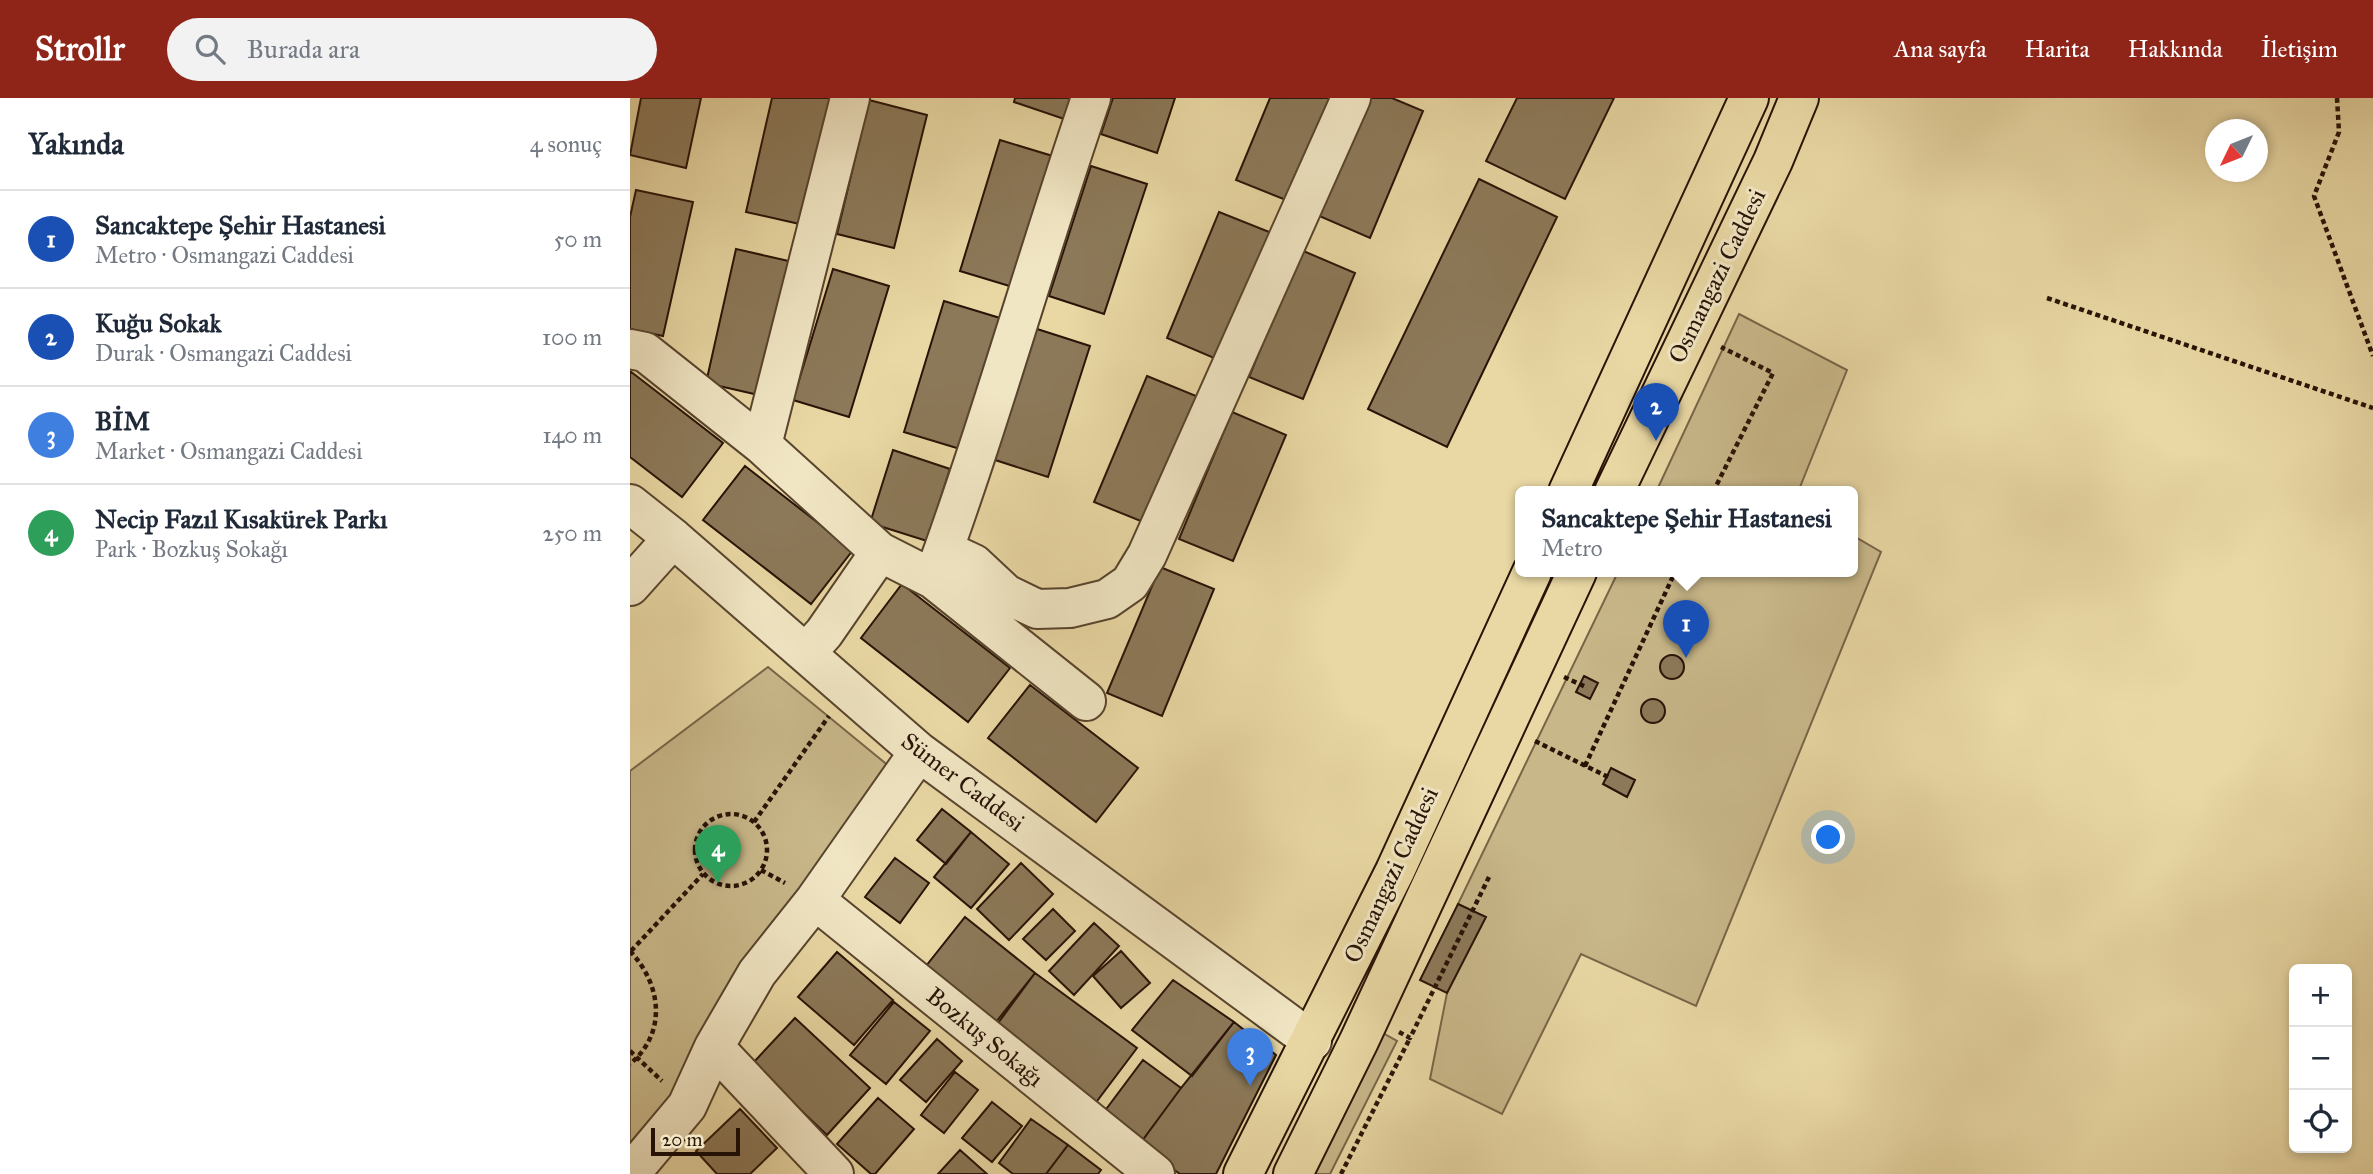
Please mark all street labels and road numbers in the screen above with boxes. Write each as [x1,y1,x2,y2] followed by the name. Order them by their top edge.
[1662,183,1772,368] street label: Osmangazi Caddesi
[895,726,1031,838] street label: Sümer Caddesi
[1337,782,1445,968] street label: Osmangazi Caddesi
[920,981,1050,1094] street label: Bozkuş Sokağı

